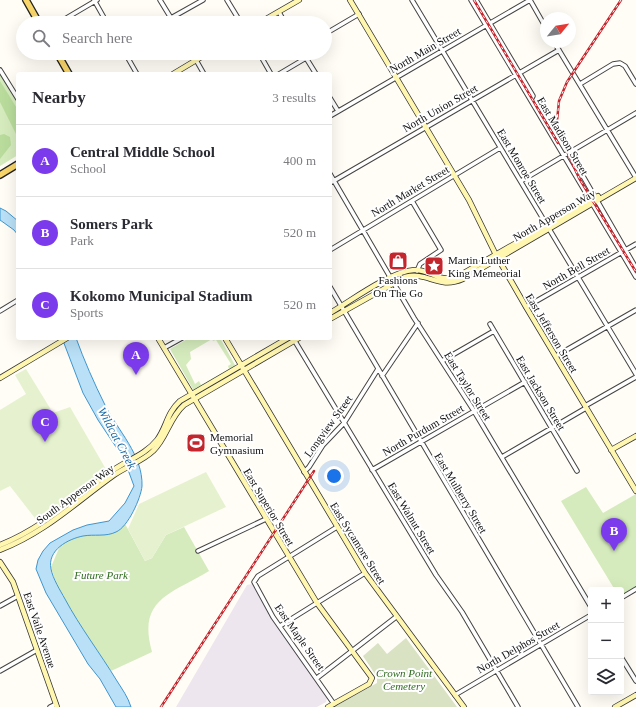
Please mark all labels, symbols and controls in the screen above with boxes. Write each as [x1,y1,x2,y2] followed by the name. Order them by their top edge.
[540,12,576,48] north arrow
[16,16,332,60] search box
[387,25,463,75] street label: North Main Street
[30,27,52,49] icon: search
[62,30,132,46] text: Search here
[400,82,480,134] street label: North Union Street
[32,88,86,107] text: Nearby
[272,90,316,105] text: 3 results
[535,95,591,177] street label: East Madison Street
[495,127,549,205] street label: East Monroe Street
[70,144,215,160] text: Central Middle School
[40,153,50,168] text: A
[283,153,316,168] text: 400 m
[70,161,106,176] text: School
[369,163,451,219] street label: North Market Street
[511,186,598,243] street label: North Apperson Way
[70,216,153,232] text: Somers Park
[41,225,49,240] text: B
[283,225,316,240] text: 520 m
[70,233,94,248] text: Park
[540,244,612,292] street label: North Bell Street
[387,250,409,272] shop icon: Fashions On The Go
[448,254,521,279] place label: Martin Luther King Memeorial
[423,255,445,277] place icon: Martin Luther King Memeorial
[373,274,423,299] place label: Fashions On The Go
[70,288,253,304] text: Kokomo Municipal Stadium
[524,291,580,375] street label: East Jefferson Street
[40,297,50,312] text: C
[283,297,316,312] text: 520 m
[70,305,103,320] text: Sports
[123,342,149,375] pin: A
[442,350,494,422] street label: East Taylor Street
[514,354,568,432] street label: East Jackson Street
[302,393,354,459] street label: Longview Street
[380,402,466,458] street label: North Purdum Street
[95,405,139,472] water label: Wildcat Creek
[32,409,58,442] pin: C
[210,431,264,456] place label: Memorial Gymnasium
[185,432,207,454] sports icon: Memorial Gymnasium
[432,451,490,535] street label: East Mulberry Street
[34,462,117,526] street label: South Apperson Way
[241,466,297,548] street label: East Superior Street
[324,466,344,486] your location
[386,480,438,556] street label: East Walnut Street
[328,500,388,586] street label: East Sycamore Street
[601,518,627,551] pin: B
[73,569,129,581] park label: Future Park
[588,587,624,695] map controls
[588,587,624,623] button: +
[21,590,59,670] street label: East Vaile Avenue
[273,602,327,672] street label: East Maple Street
[475,618,561,676] street label: North Delphos Street
[588,623,624,659] button: −
[588,659,624,695] button: layers
[376,667,433,692] park label: Crown Point Cemetery

